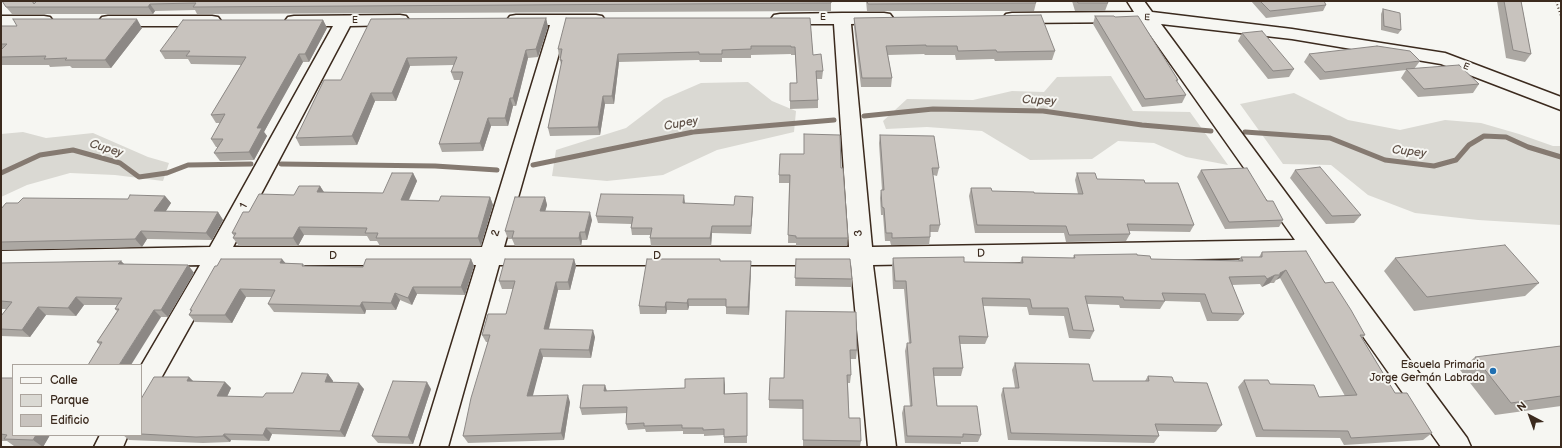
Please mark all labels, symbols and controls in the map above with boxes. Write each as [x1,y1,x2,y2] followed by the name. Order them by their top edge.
[1144,12,1150,24] street label: E
[820,13,826,23] street label: E
[352,16,358,26] street label: E
[1461,61,1471,73] street label: E
[1021,93,1057,109] water label: Cupey
[663,114,699,134] water label: Cupey
[87,137,125,161] water label: Cupey
[1391,143,1427,161] water label: Cupey
[237,201,251,211] street label: 1
[489,228,503,238] street label: 2
[852,229,866,237] street label: 3
[977,247,985,261] street label: D
[329,249,337,263] street label: D
[653,249,661,263] street label: D
[1369,358,1485,384] place label: Escuela Primaria Jorge Germán Labrada
[12,364,142,436] legend
[1488,366,1498,376] marker: Escuela Primaria Jorge Germán Labrada
[50,373,78,388] text: Calle
[50,393,89,408] text: Parque
[1510,396,1550,436] north arrow
[1514,399,1529,414] text: N
[50,413,89,428] text: Edificio

